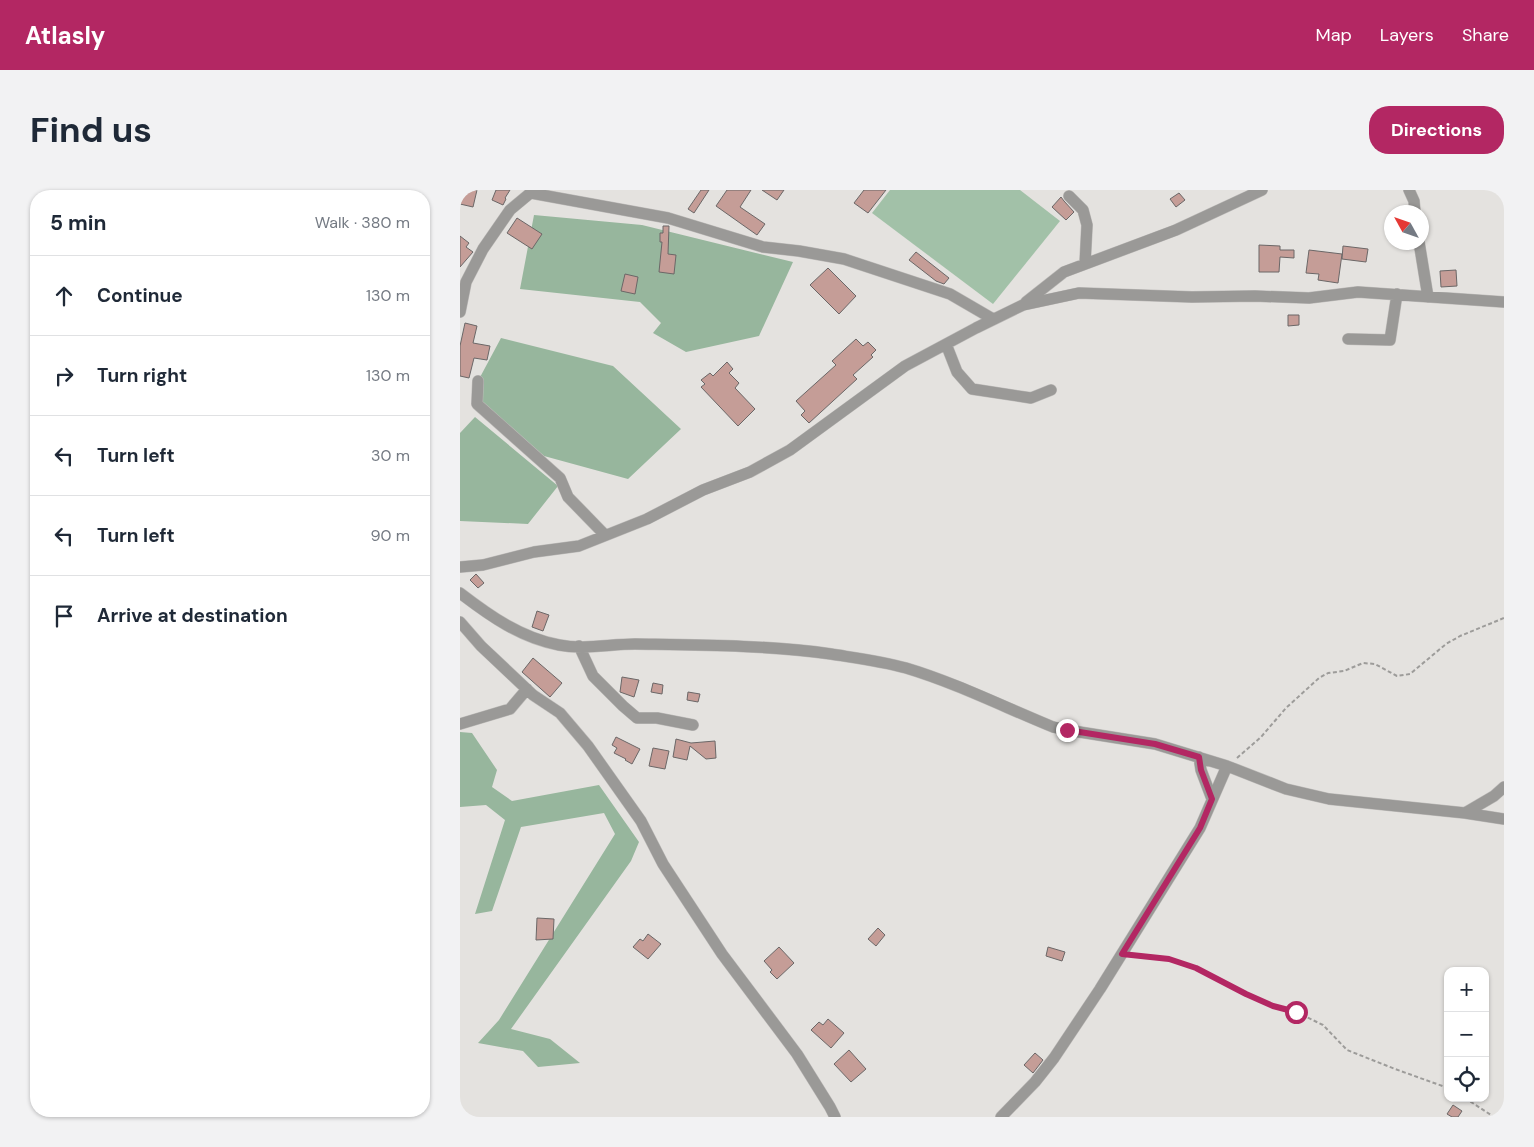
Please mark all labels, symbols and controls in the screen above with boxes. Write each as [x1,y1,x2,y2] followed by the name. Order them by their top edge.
[25,20,105,51] text: Atlasly
[1316,23,1352,47] text: Map
[1380,23,1434,47] text: Layers
[1462,23,1509,47] text: Share
[1369,106,1504,154] button: Directions
[30,107,152,153] text: Find us
[1384,205,1429,250] north arrow
[50,209,106,237] text: 5 min
[315,212,410,233] text: Walk · 380 m
[50,282,78,310] icon: ahead
[97,283,183,308] text: Continue
[366,285,410,306] text: 130 m
[50,362,78,390] icon: right
[97,363,187,388] text: Turn right
[366,365,410,386] text: 130 m
[50,442,78,470] icon: left
[97,443,175,468] text: Turn left
[371,445,410,466] text: 30 m
[50,522,78,550] icon: left
[97,523,175,548] text: Turn left
[370,525,410,546] text: 90 m
[50,602,78,630] icon: arrive
[97,603,288,628] text: Arrive at destination
[1056,719,1079,742] route end
[1444,967,1489,1102] map controls
[1444,967,1489,1012] button: +
[1285,1001,1308,1024] route start
[1444,1012,1489,1057] button: −
[1444,1057,1489,1102] button: locate

